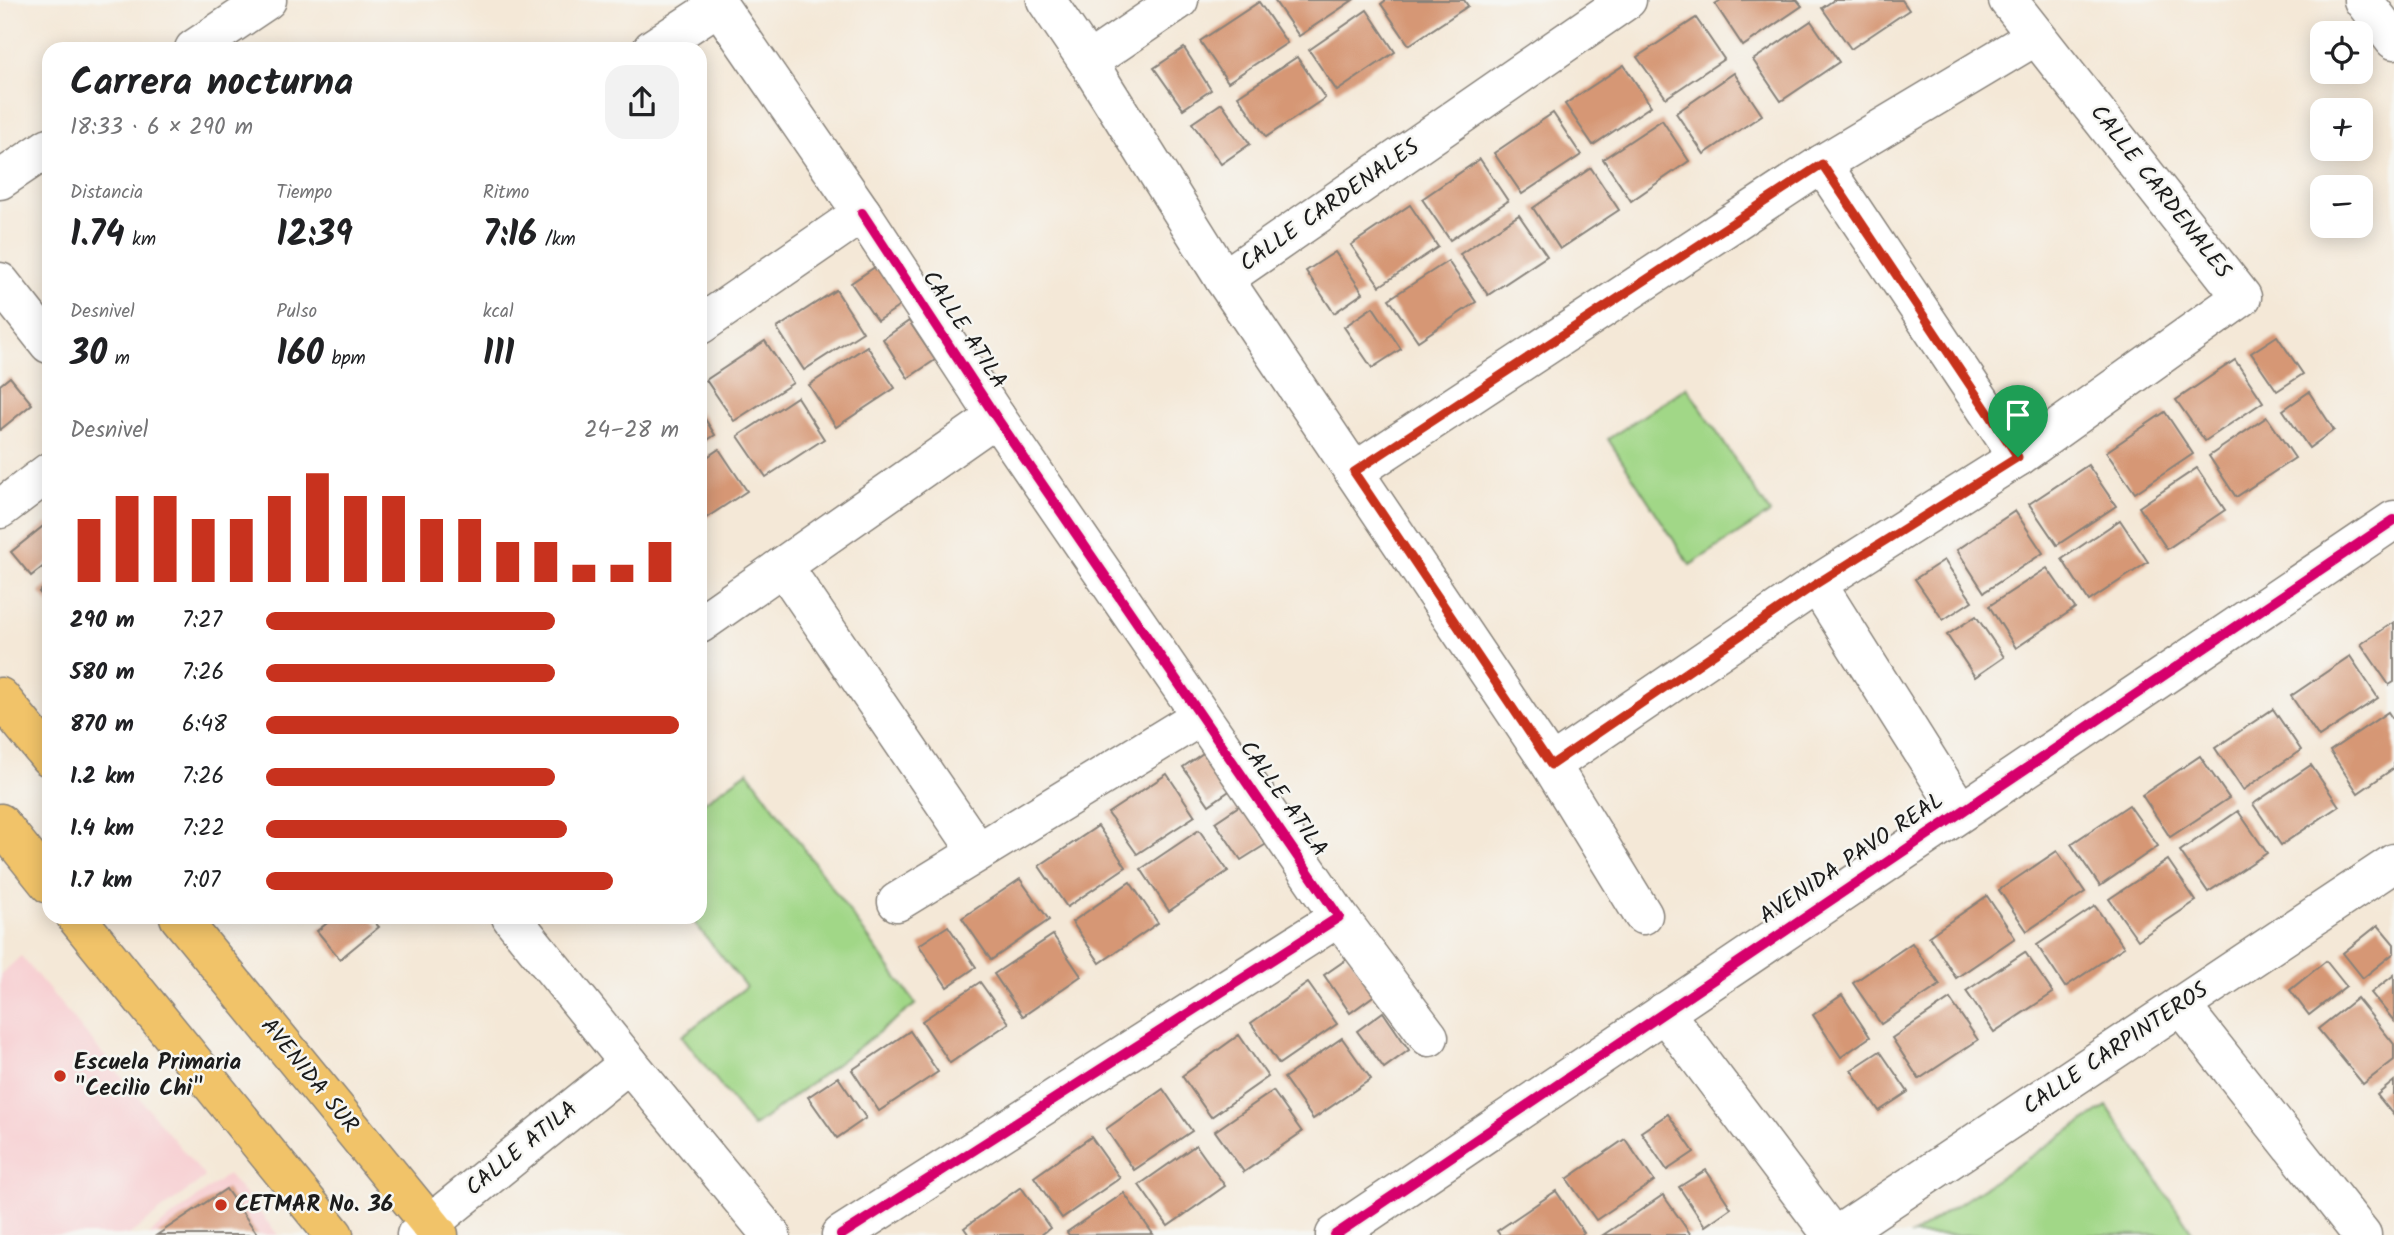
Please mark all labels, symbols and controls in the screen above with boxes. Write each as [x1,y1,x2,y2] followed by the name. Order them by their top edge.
[2310,21,2373,238] map controls
[2310,21,2373,84] button: locate
[70,54,353,114] text: Carrera nocturna
[605,65,679,139] button: share
[2080,97,2240,287] street label: CALLE CARDENALES
[2310,98,2373,161] button: +
[70,110,253,146] text: 18:33 · 6 × 290 m
[1233,130,1427,282] street label: CALLE CARDENALES
[2310,175,2373,238] button: −
[70,178,143,208] text: Distancia
[276,178,332,208] text: Tiempo
[483,178,529,208] text: Ritmo
[70,208,124,264] text: 1.74
[276,208,353,264] text: 12:39
[483,208,537,264] text: 7:16
[124,225,156,255] text: km
[537,225,576,255] text: /km
[912,263,1016,397] street label: CALLE ATILA
[70,297,135,327] text: Desnivel
[276,297,317,327] text: Pulso
[483,297,514,327] text: kcal
[70,327,107,383] text: 30
[276,327,324,383] text: 160
[483,327,514,383] text: 111
[107,344,130,374] text: m
[324,344,366,374] text: bpm
[1988,385,2048,457] pin
[1999,396,2037,434] icon: arrive
[70,413,148,449] text: Desnivel
[584,413,679,449] text: 24–28 m
[70,603,135,639] text: 290 m
[182,603,222,639] text: 7:27
[70,655,135,691] text: 580 m
[182,655,224,691] text: 7:26
[70,707,134,743] text: 870 m
[182,707,227,743] text: 6:48
[1229,733,1337,865] street label: CALLE ATILA
[70,759,135,795] text: 1.2 km
[182,759,224,795] text: 7:26
[1752,784,1952,934] street label: AVENIDA PAVO REAL
[70,811,134,847] text: 1.4 km
[182,811,225,847] text: 7:22
[70,863,132,899] text: 1.7 km
[182,863,220,899] text: 7:07
[2016,973,2216,1125] street label: CALLE CARPINTEROS
[251,1010,367,1142] street label: AVENIDA SUR
[74,1045,242,1107] place label: Escuela Primaria "Cecilio Chi"
[52,1068,68,1084] marker: Escuela Primaria "Cecilio Chi"
[458,1092,586,1206] street label: CALLE ATILA
[235,1187,393,1223] place label: CETMAR No. 36
[213,1197,229,1213] marker: CETMAR No. 36

